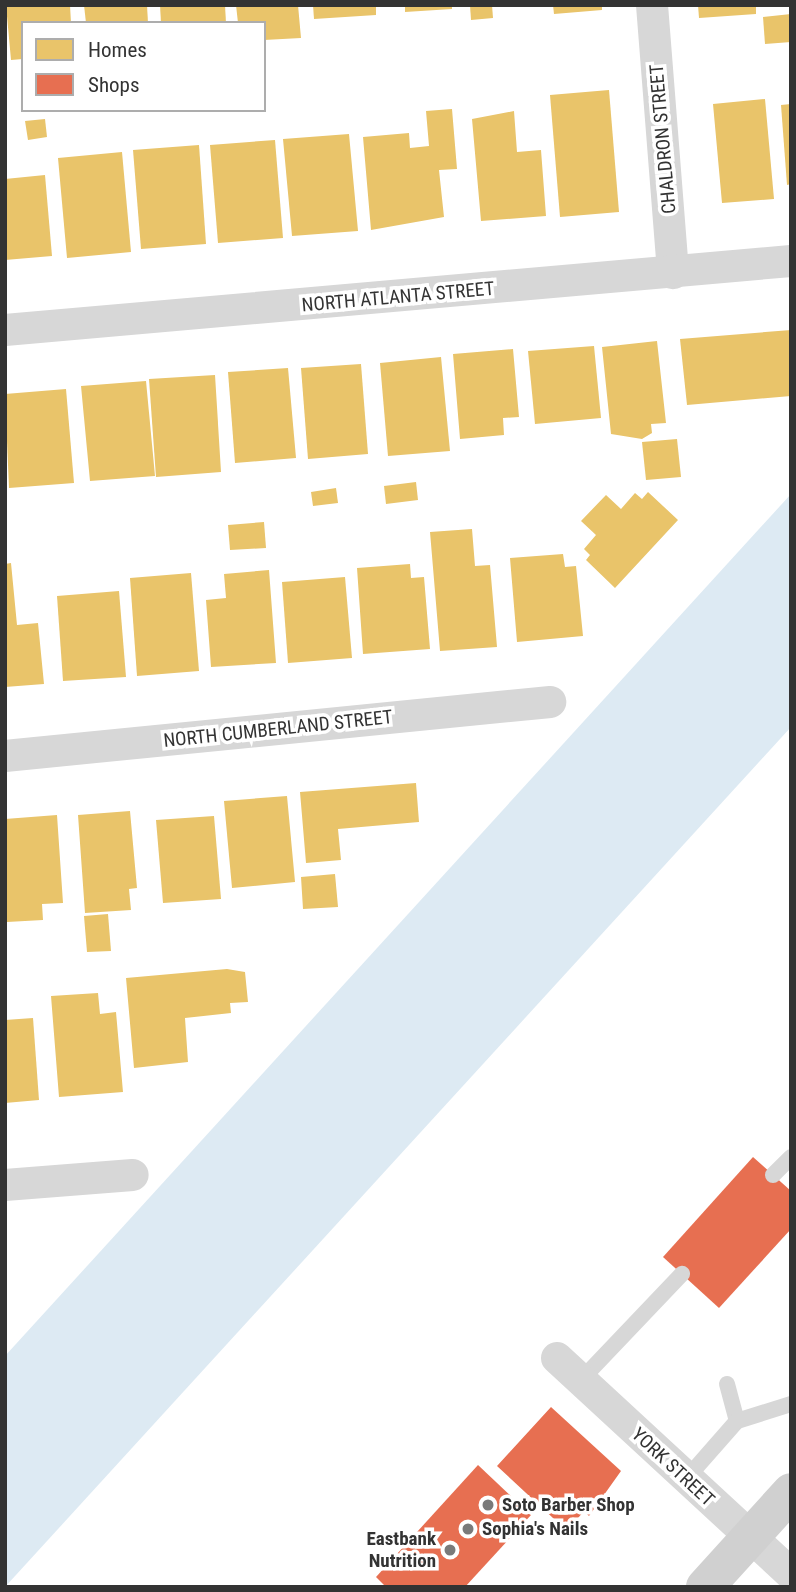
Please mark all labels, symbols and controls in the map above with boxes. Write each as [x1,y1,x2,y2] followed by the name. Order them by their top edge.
[21,21,266,112] legend
[88,38,147,62] text: Homes
[645,63,681,215] street label: CHALDRON STREET
[88,73,140,97] text: Shops
[301,277,495,317] street label: NORTH ATLANTA STREET
[162,706,394,752] street label: NORTH CUMBERLAND STREET
[627,1423,719,1511] street label: YORK STREET
[502,1494,635,1516] place label: Soto Barber Shop
[480,1497,496,1513] marker: Soto Barber Shop
[482,1518,588,1540] place label: Sophia's Nails
[460,1521,476,1537] marker: Sophia's Nails
[366,1528,436,1572] place label: Eastbank Nutrition
[442,1542,458,1558] marker: Eastbank Nutrition

